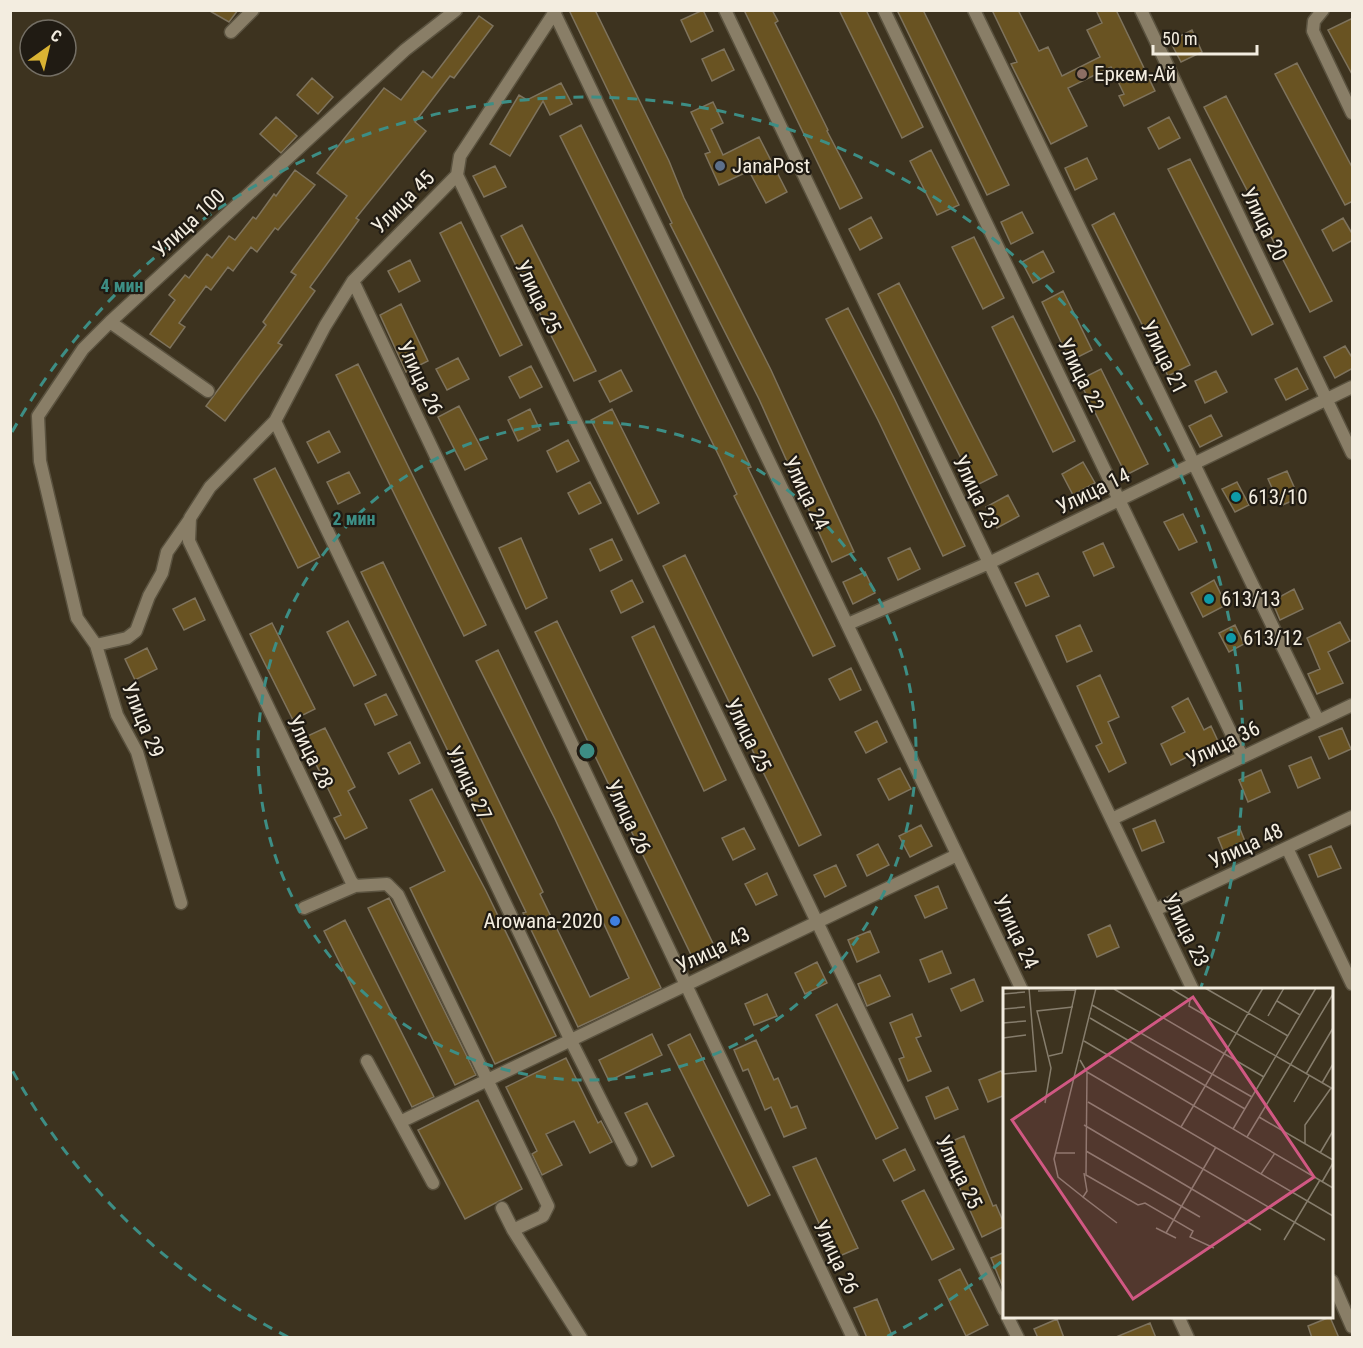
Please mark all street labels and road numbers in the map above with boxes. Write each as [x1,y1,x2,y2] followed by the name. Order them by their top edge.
[367,166,439,238] street label: Улица 45
[1236,183,1292,265] street label: Улица 20
[148,184,230,262] street label: Улица 100
[510,256,566,338] street label: Улица 25
[1136,316,1192,398] street label: Улица 21
[1053,334,1109,416] street label: Улица 22
[392,337,448,419] street label: Улица 26
[948,451,1004,533] street label: Улица 23
[778,452,834,534] street label: Улица 24
[1052,463,1134,519] street label: Улица 14
[117,679,169,761] street label: Улица 29
[720,694,776,776] street label: Улица 25
[282,711,338,793] street label: Улица 28
[1182,716,1264,772] street label: Улица 36
[441,742,497,824] street label: Улица 27
[600,776,656,858] street label: Улица 26
[1205,818,1287,874] street label: Улица 48
[1158,889,1214,971] street label: Улица 23
[988,891,1044,973] street label: Улица 24
[672,922,754,978] street label: Улица 43
[931,1131,987,1213] street label: Улица 25
[808,1216,864,1298] street label: Улица 26

